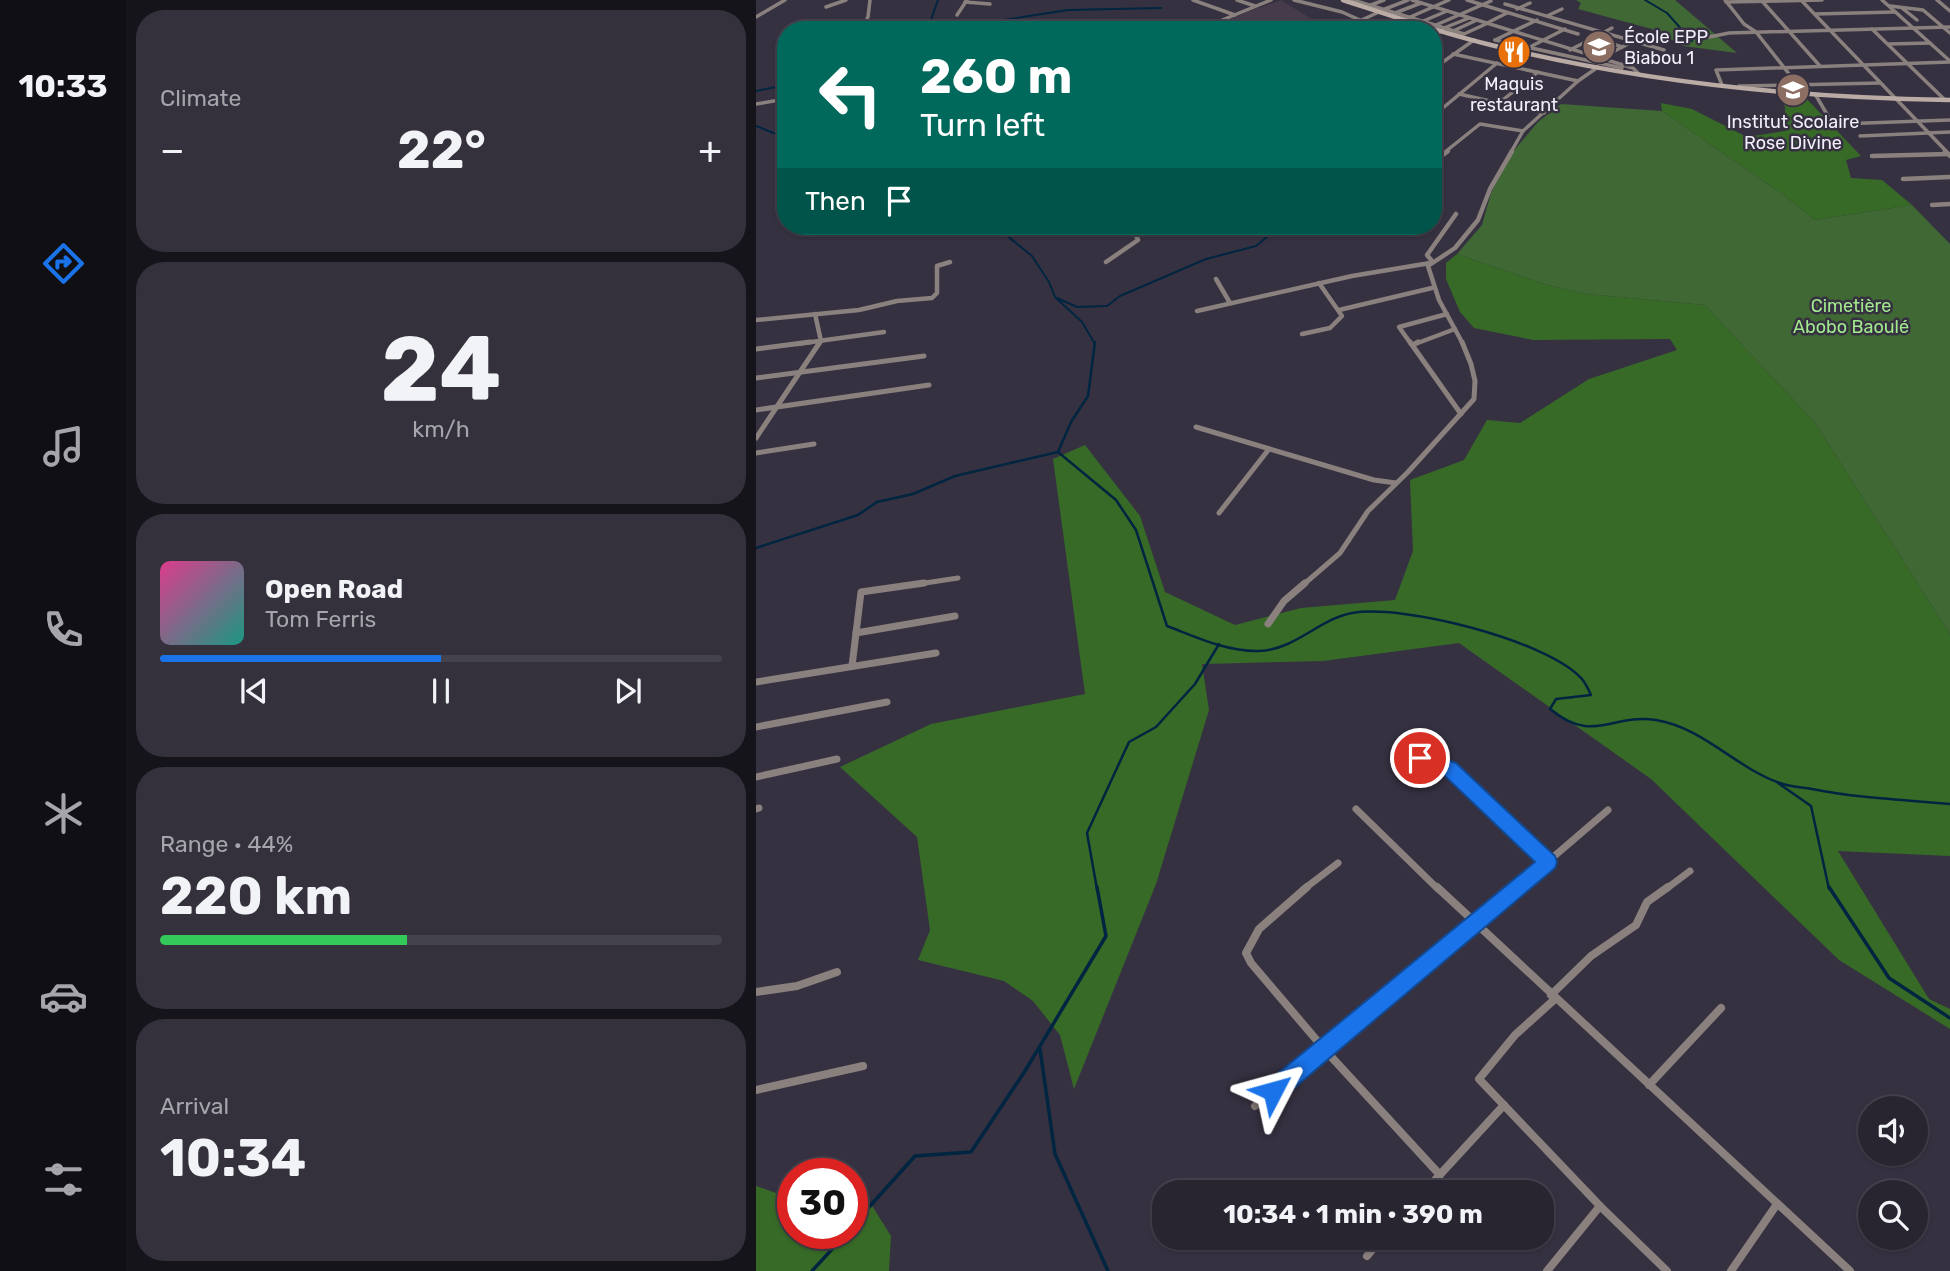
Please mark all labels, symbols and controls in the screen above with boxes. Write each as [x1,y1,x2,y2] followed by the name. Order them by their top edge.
[1624,26,1708,69] place label: École EPP Biabou 1
[1580,28,1618,66] school or university icon: École EPP Biabou 1
[1495,33,1533,71] restaurant icon: Maquis restaurant
[920,47,1072,105] text: 260 m
[805,49,896,140] icon: left
[18,67,108,105] text: 10:33
[1774,71,1812,109] school or university icon: Institut Scolaire Rose Divine
[1470,73,1558,116] place label: Maquis restaurant
[160,84,241,112] text: Climate
[920,106,1045,144] text: Turn left
[1727,111,1859,154] place label: Institut Scolaire Rose Divine
[397,119,486,181] text: 22°
[160,127,185,173] text: −
[698,127,722,173] text: +
[880,182,918,220] icon: arrive
[805,186,866,217] text: Then
[39,239,88,288] icon: directions
[1793,295,1909,338] park label: Cimetière Abobo Baoulé
[381,315,501,423] text: 24
[412,415,470,443] text: km/h
[39,422,88,471] icon: music
[265,574,403,605] text: Open Road
[39,605,88,654] icon: phone
[265,605,376,633] text: Tom Ferris
[235,672,273,710] icon: previous
[422,672,460,710] icon: pause
[609,672,647,710] icon: next
[1390,728,1450,788] pin
[1401,739,1439,777] icon: arrive
[39,789,88,838] icon: climate
[160,830,293,858] text: Range · 44%
[160,865,352,927] text: 220 km
[39,972,88,1021] icon: car
[1236,1054,1310,1128] position arrow
[160,1092,229,1120] text: Arrival
[1858,1096,1928,1250] map controls
[1858,1096,1928,1166] button: sound
[160,1127,306,1189] text: 10:34
[39,1155,88,1204] icon: filters
[777,1158,868,1249] speed limit sign: 30
[1858,1180,1928,1250] button: search
[1223,1199,1483,1230] text: 10:34 · 1 min · 390 m

